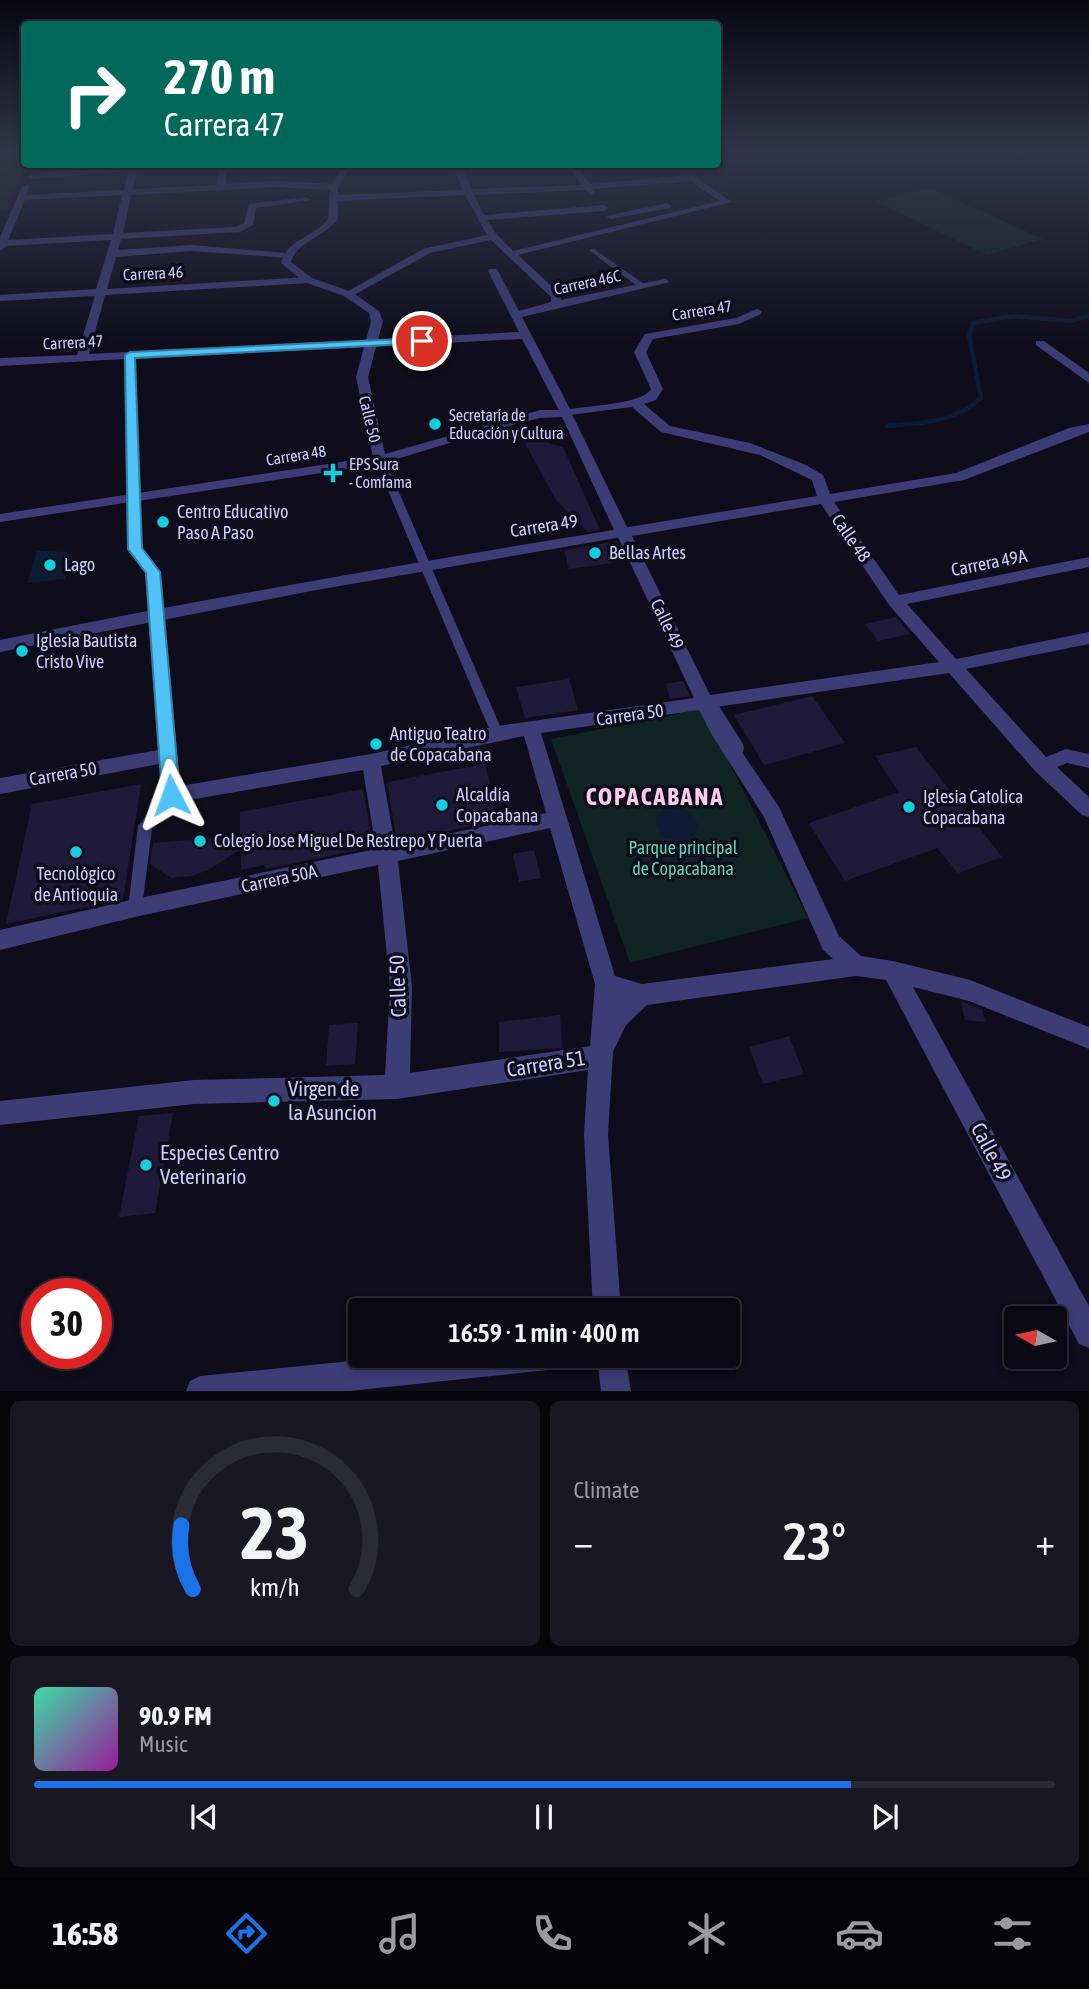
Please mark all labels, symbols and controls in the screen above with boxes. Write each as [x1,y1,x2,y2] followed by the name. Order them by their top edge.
[164,48,275,104] text: 270 m
[49,49,140,140] icon: right
[164,106,285,143] text: Carrera 47
[122,262,184,284] street label: Carrera 46
[552,266,622,298] street label: Carrera 46C
[671,296,733,324] street label: Carrera 47
[392,311,452,371] pin
[403,322,441,360] icon: arrive
[42,331,104,353] street label: Carrera 47
[356,394,384,444] street label: Calle 50
[449,406,564,443] place label: Secretaría de Educación y Cultura
[427,416,443,432] marker: Secretaría de Educación y Cultura
[265,441,327,469] street label: Carrera 48
[349,455,412,491] place label: EPS Sura - Comfama
[323,463,343,483] marker: EPS Sura - Comfama
[177,501,288,543] place label: Centro Educativo Paso A Paso
[509,510,579,541] street label: Carrera 49
[827,510,875,566] street label: Calle 48
[155,514,171,530] marker: Centro Educativo Paso A Paso
[609,542,686,563] place label: Bellas Artes
[587,545,603,561] marker: Bellas Artes
[949,545,1029,580] street label: Carrera 49A
[64,554,95,575] place label: Lago
[42,557,58,573] marker: Lago
[646,595,689,652] street label: Calle 49
[36,630,137,672] place label: Iglesia Bautista Cristo Vive
[14,643,30,659] marker: Iglesia Bautista Cristo Vive
[595,699,665,730] street label: Carrera 50
[390,723,492,765] place label: Antiguo Teatro de Copacabana
[368,736,384,752] marker: Antiguo Teatro de Copacabana
[28,757,98,790] street label: Carrera 50
[134,758,208,832] position arrow
[586,783,724,810] district label: COPACABANA
[456,784,539,826] place label: Alcaldía Copacabana
[923,786,1023,828] place label: Iglesia Catolica Copacabana
[434,797,450,813] marker: Alcaldía Copacabana
[901,799,917,815] marker: Iglesia Catolica Copacabana
[214,830,483,851] place label: Colegio Jose Miguel De Restrepo Y Puerta
[192,833,208,849] marker: Colegio Jose Miguel De Restrepo Y Puerta
[628,837,738,879] park label: Parque principal de Copacabana
[68,844,84,860] marker: Tecnológico de Antioquia
[239,860,319,897] street label: Carrera 50A
[34,863,118,905] place label: Tecnológico de Antioquia
[384,954,410,1018] street label: Calle 50
[505,1045,587,1081] street label: Carrera 51
[288,1076,377,1124] place label: Virgen de la Asuncion
[266,1093,282,1109] marker: Virgen de la Asuncion
[967,1118,1017,1185] street label: Calle 49
[160,1140,279,1188] place label: Especies Centro Veterinario
[138,1157,154,1173] marker: Especies Centro Veterinario
[21,1278,112,1369] speed limit sign: 30
[1004,1306,1068,1368] north arrow
[1004,1306,1067,1369] map controls
[449,1318,639,1348] text: 16:59 · 1 min · 400 m
[574,1477,639,1503] text: Climate
[241,1492,309,1575] text: 23
[783,1511,846,1571] text: 23°
[574,1520,593,1563] text: −
[1035,1520,1055,1563] text: +
[250,1573,300,1601] text: km/h
[139,1701,212,1731] text: 90.9 FM
[139,1731,187,1757] text: Music
[185,1798,223,1836] icon: previous
[525,1798,563,1836] icon: pause
[866,1798,904,1836] icon: next
[222,1909,271,1958] icon: directions
[375,1909,424,1958] icon: music
[528,1909,577,1958] icon: phone
[682,1909,731,1958] icon: climate
[835,1909,884,1958] icon: car
[988,1909,1037,1958] icon: filters
[52,1915,118,1952] text: 16:58

